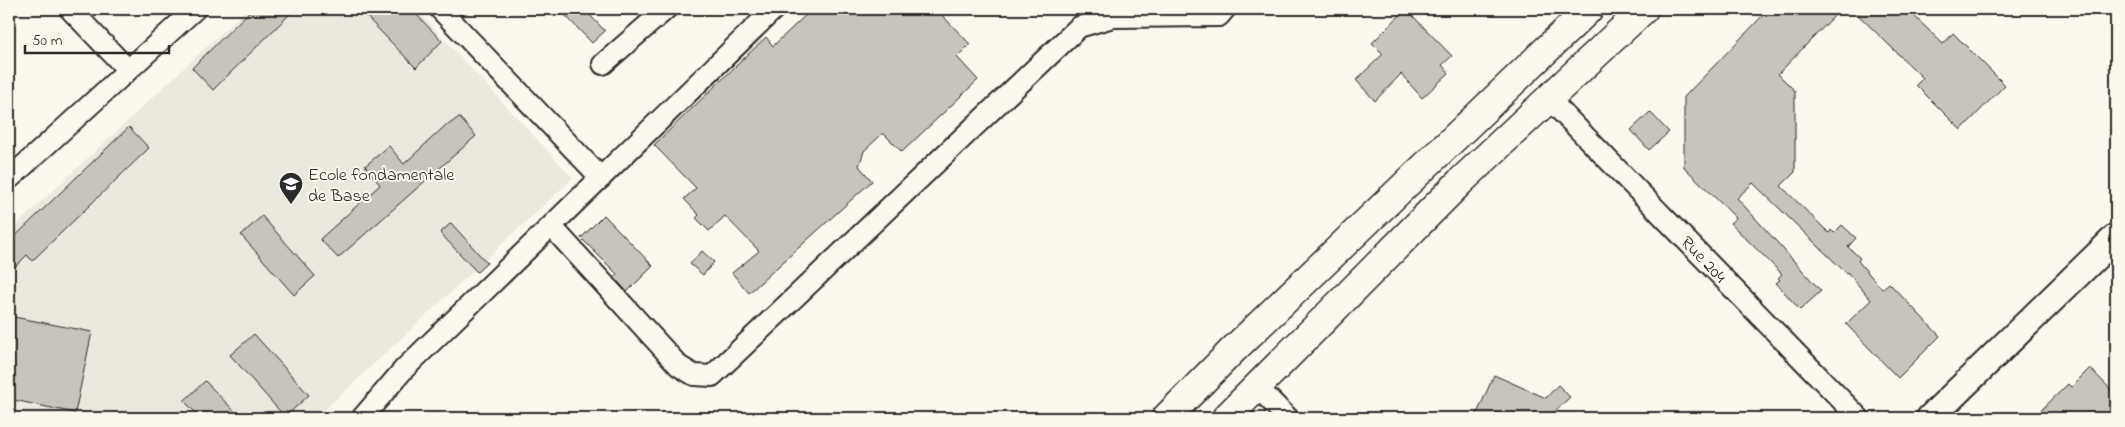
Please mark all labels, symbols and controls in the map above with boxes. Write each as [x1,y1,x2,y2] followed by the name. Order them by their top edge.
[25,22,169,54] scale bar
[32,30,63,52] text: 50 m
[308,163,455,210] place label: Ecole fondamentale de Base
[278,171,304,205] school or university icon: Ecole fondamentale de Base
[1673,231,1732,290] street label: Rue 204

